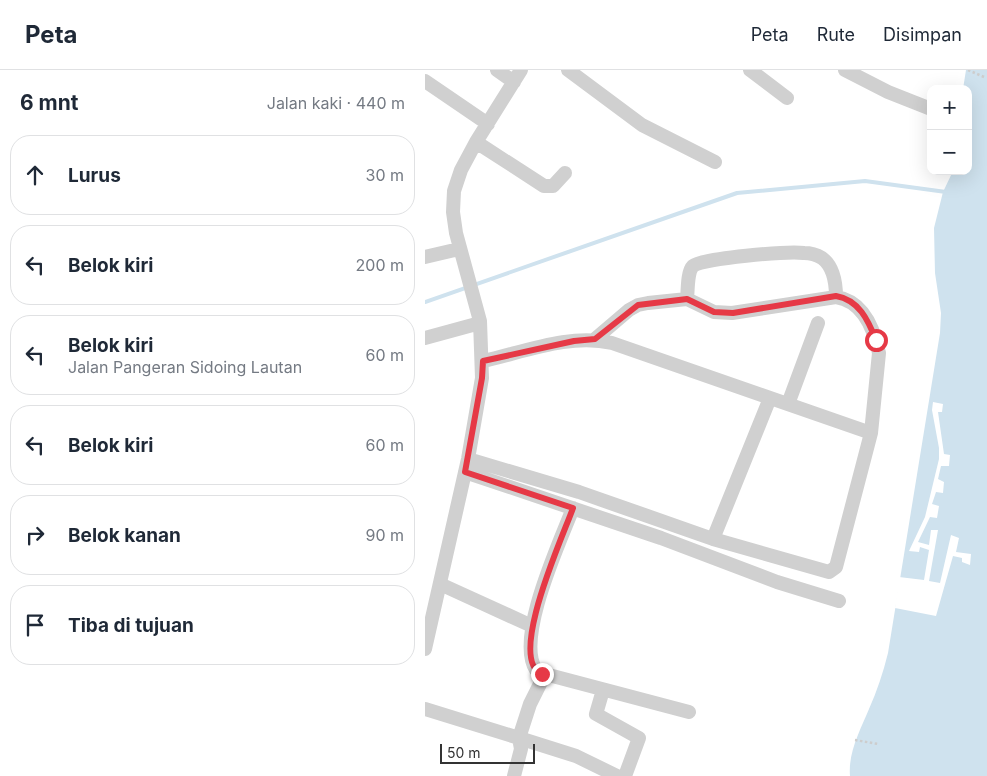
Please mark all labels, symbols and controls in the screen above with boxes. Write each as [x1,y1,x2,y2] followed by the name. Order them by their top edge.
[25,20,78,49] text: Peta
[751,24,789,45] text: Peta
[817,24,855,45] text: Rute
[883,24,962,45] text: Disimpan
[927,85,972,175] map controls
[927,85,972,130] button: +
[20,90,79,115] text: 6 mnt
[267,93,405,113] text: Jalan kaki · 440 m
[927,130,972,175] button: −
[21,161,49,189] icon: ahead
[68,164,121,187] text: Lurus
[366,165,404,185] text: 30 m
[21,251,49,279] icon: left
[68,254,153,277] text: Belok kiri
[356,255,404,275] text: 200 m
[865,329,888,352] route start
[68,334,153,357] text: Belok kiri
[21,341,49,369] icon: left
[365,345,404,365] text: 60 m
[68,357,302,377] text: Jalan Pangeran Sidoing Lautan
[21,431,49,459] icon: left
[68,434,153,457] text: Belok kiri
[365,435,404,455] text: 60 m
[21,521,49,549] icon: right
[68,524,181,547] text: Belok kanan
[365,525,404,545] text: 90 m
[21,611,49,639] icon: arrive
[68,614,194,637] text: Tiba di tujuan
[531,663,554,686] route end
[440,741,535,764] scale bar
[447,744,481,761] text: 50 m

